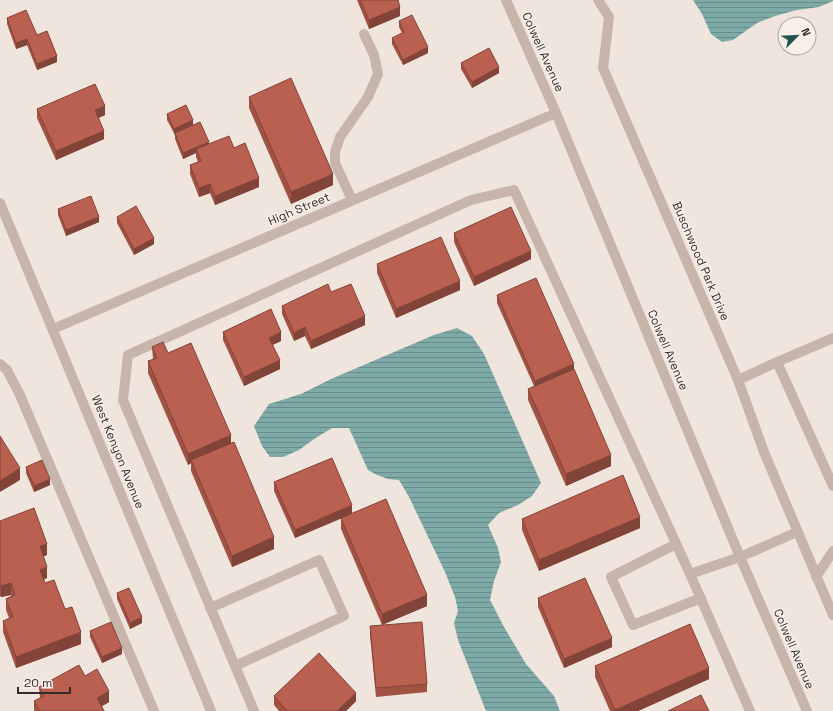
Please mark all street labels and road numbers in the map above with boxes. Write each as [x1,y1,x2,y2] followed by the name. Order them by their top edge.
[518,10,568,94] street label: Colwell Avenue
[266,189,332,229] street label: High Street
[669,199,733,323] street label: Buschwood Park Drive
[644,307,692,393] street label: Colwell Avenue
[88,393,148,511] street label: West Kenyon Avenue
[770,606,818,692] street label: Colwell Avenue

